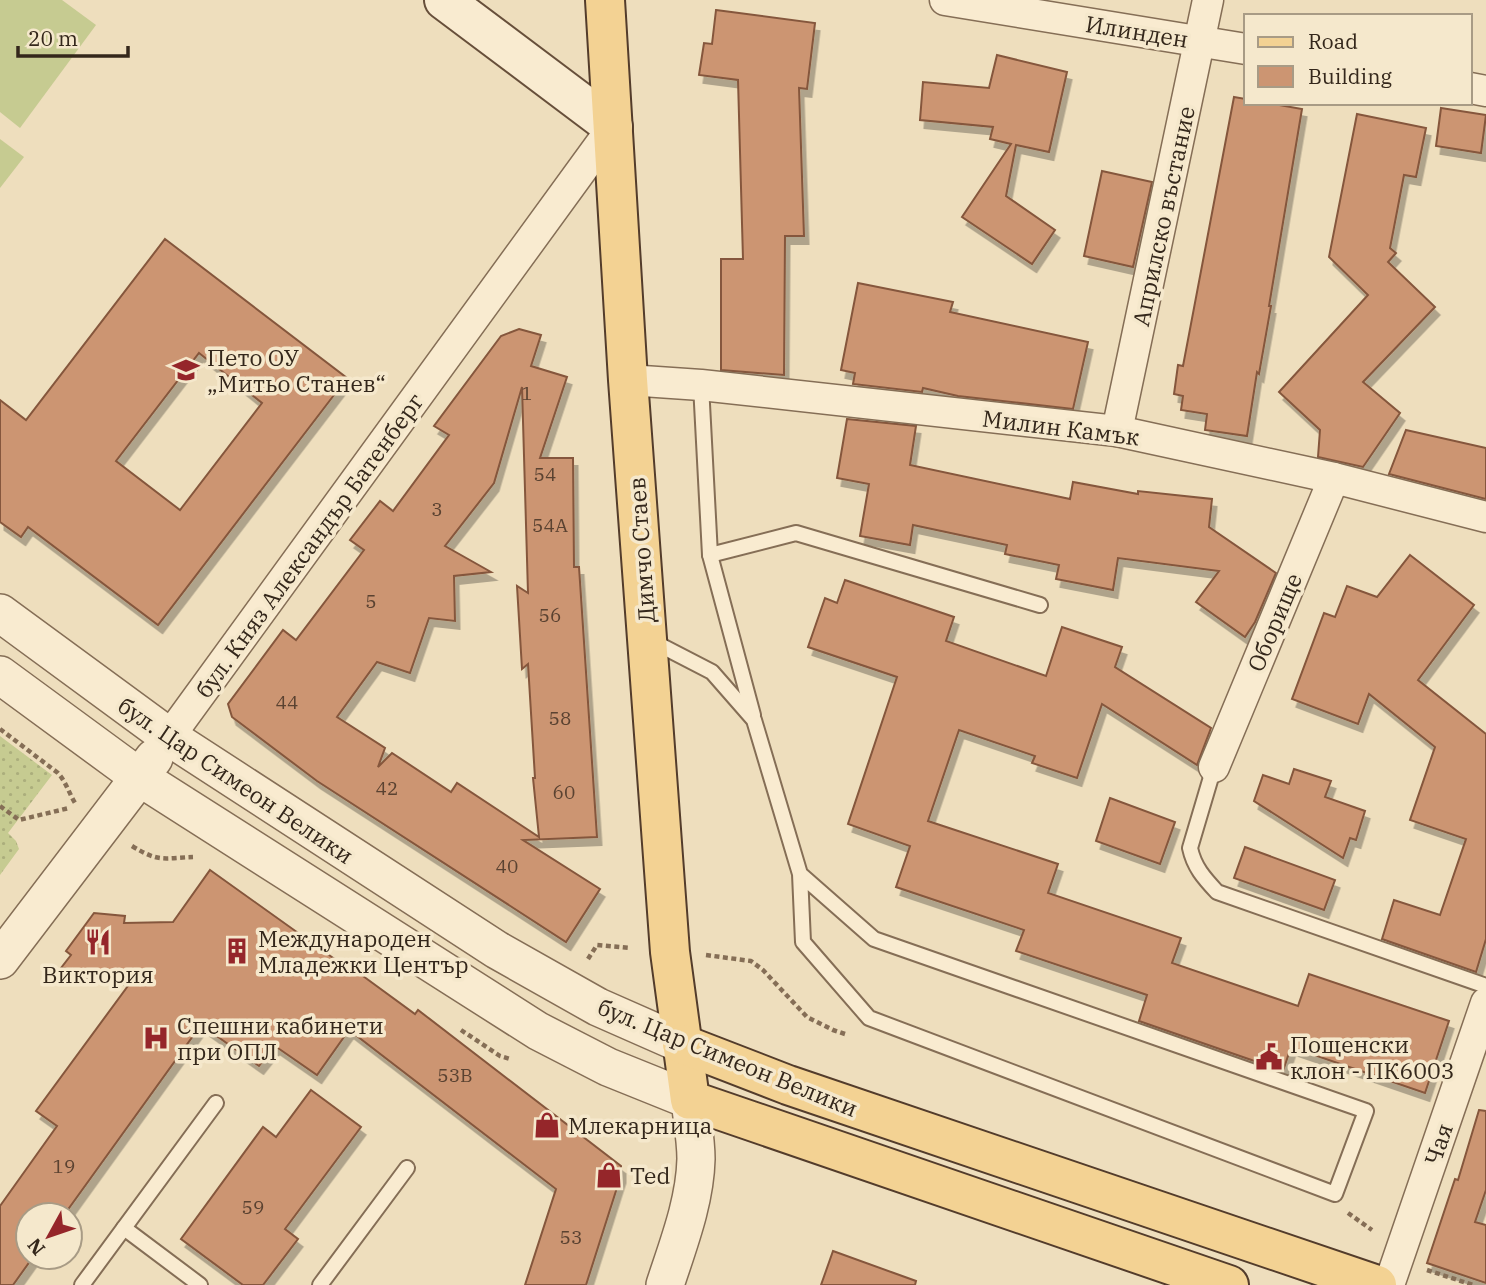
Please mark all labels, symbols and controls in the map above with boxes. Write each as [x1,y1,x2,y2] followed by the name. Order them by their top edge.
[1083,8,1191,54] street label: Илинден
[18,14,128,58] scale bar
[1244,14,1472,105] legend
[28,24,78,52] text: 20 m
[1308,27,1358,55] text: Road
[1308,62,1393,90] text: Building
[1125,103,1201,329] street label: Априлско въстание
[207,342,386,398] place label: Пето ОУ „Митьо Станев“
[171,355,201,385] school or university icon: Пето ОУ „Митьо Станев“
[521,381,533,405] house number: 1
[188,387,430,703] street label: бул. Княз Александър Батенберг
[981,402,1142,452] street label: Милин Камък
[534,462,556,486] house number: 54
[621,476,661,624] street label: Димчо Стаев
[431,497,443,521] house number: 3
[532,513,568,537] house number: 54A
[1240,568,1308,676] street label: Оборище
[365,589,377,613] house number: 5
[539,603,561,627] house number: 56
[113,690,359,870] street label: бул. Цар Симеон Велики
[276,690,298,714] house number: 44
[549,706,571,730] house number: 58
[376,776,398,800] house number: 42
[553,780,575,804] house number: 60
[496,854,518,878] house number: 40
[258,923,469,979] place label: Международен Младежки Център
[83,927,113,957] restaurant icon: Виктория
[222,936,252,966] building icon: Международен Младежки Център
[42,959,154,989] place label: Виктория
[594,991,862,1123] street label: бул. Цар Симеон Велики
[177,1010,384,1066] place label: Спешни кабинети при ОПЛ
[141,1023,171,1053] hospital icon: Спешни кабинети при ОПЛ
[1290,1029,1455,1085] place label: Пощенски клон - ПК6003
[1254,1042,1284,1072] public building icon: Пощенски клон - ПК6003
[437,1063,473,1087] house number: 53В
[532,1110,562,1140] shop icon: Млекарница
[568,1110,712,1140] place label: Млекарница
[1417,1119,1459,1169] street label: Чая
[53,1154,75,1178] house number: 19
[594,1160,624,1190] shop icon: Ted
[630,1160,671,1190] place label: Ted
[242,1195,264,1219] house number: 59
[14,1201,84,1271] north arrow
[560,1225,582,1249] house number: 53
[22,1233,50,1260] text: N

